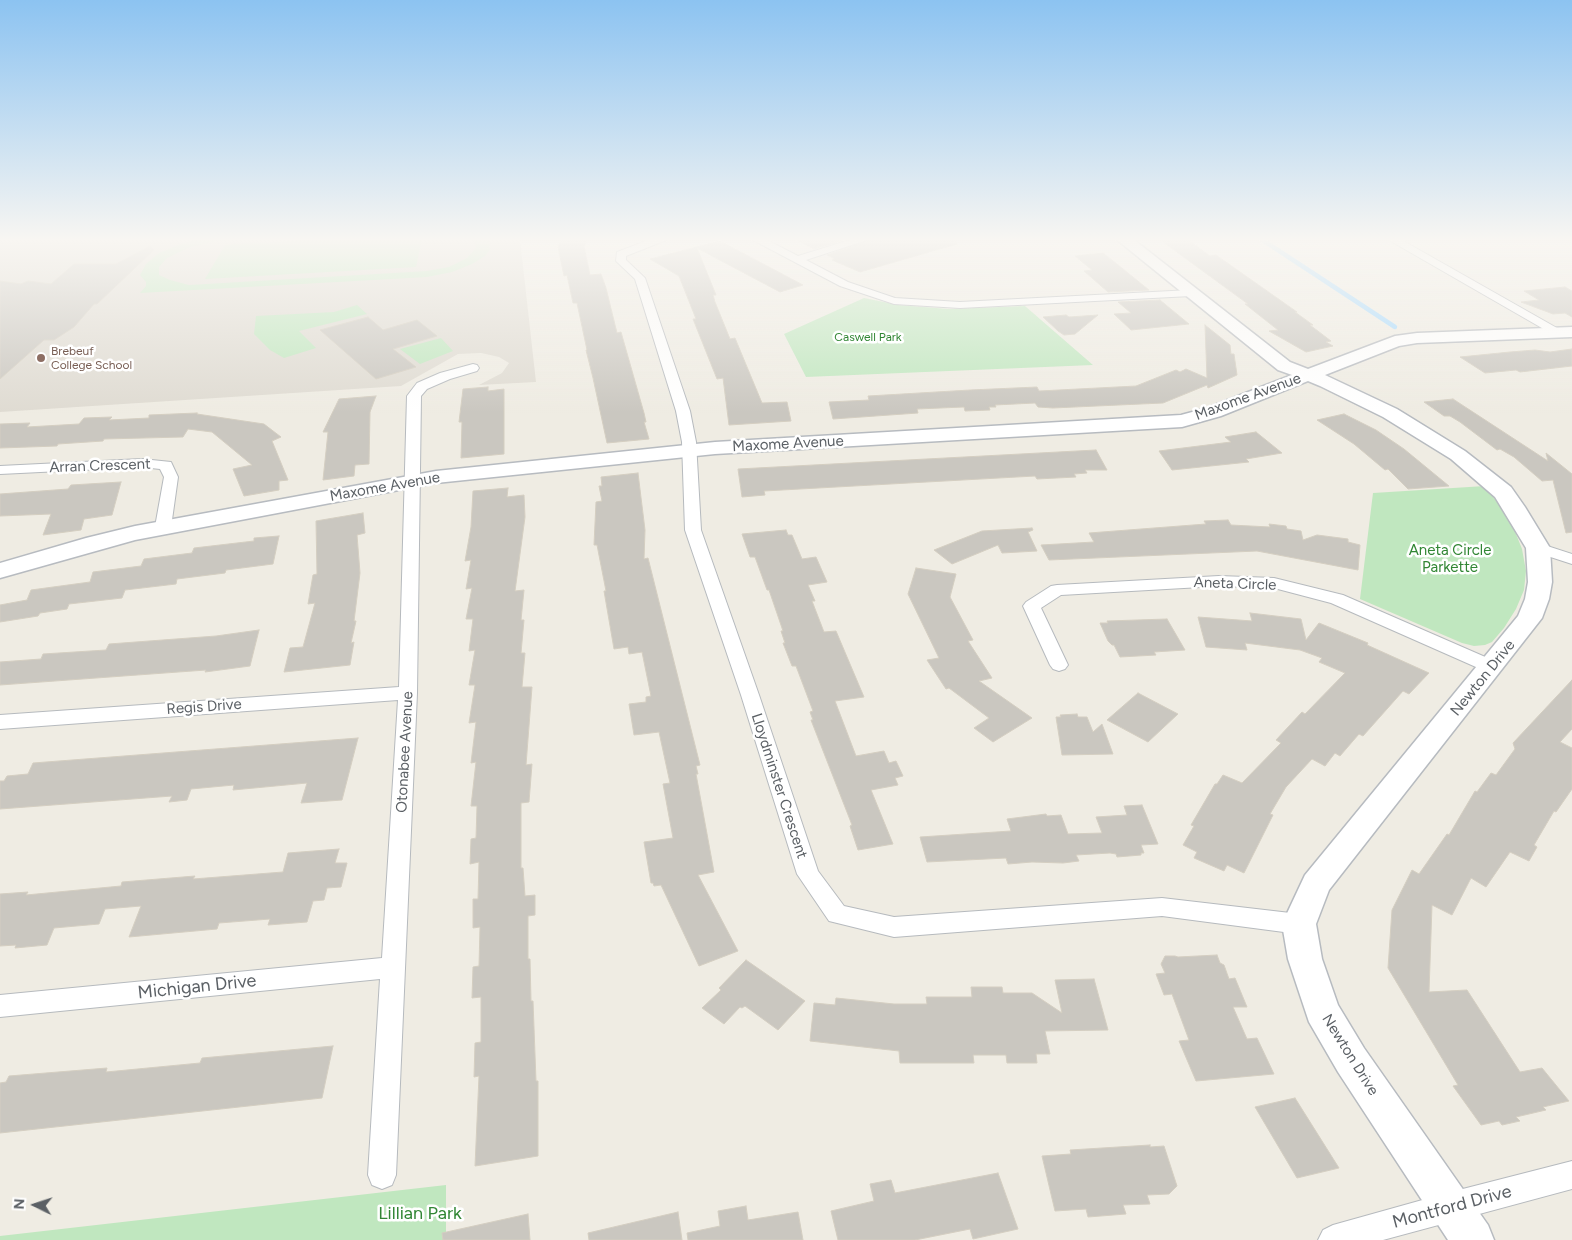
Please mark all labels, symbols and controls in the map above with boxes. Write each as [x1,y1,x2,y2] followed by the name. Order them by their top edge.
[834,330,902,344] park label: Caswell Park
[51,344,132,372] place label: Brebeuf College School
[35,352,47,364] marker: Brebeuf College School
[1193,369,1303,425] street label: Maxome Avenue
[732,432,844,456] street label: Maxome Avenue
[49,455,151,477] street label: Arran Crescent
[329,468,441,506] street label: Maxome Avenue
[1409,542,1491,577] park label: Aneta Circle Parkette
[1193,574,1277,594] street label: Aneta Circle
[1447,636,1519,720] street label: Newton Drive
[393,691,417,813] street label: Otonabee Avenue
[166,695,242,719] street label: Regis Drive
[747,711,811,861] street label: Lloydminster Crescent
[137,970,257,1004] street label: Michigan Drive
[1318,1011,1382,1099] street label: Newton Drive
[10,1180,60,1230] north arrow
[1390,1181,1514,1233] street label: Montford Drive
[11,1198,28,1210] text: N
[378,1203,462,1225] park label: Lillian Park

